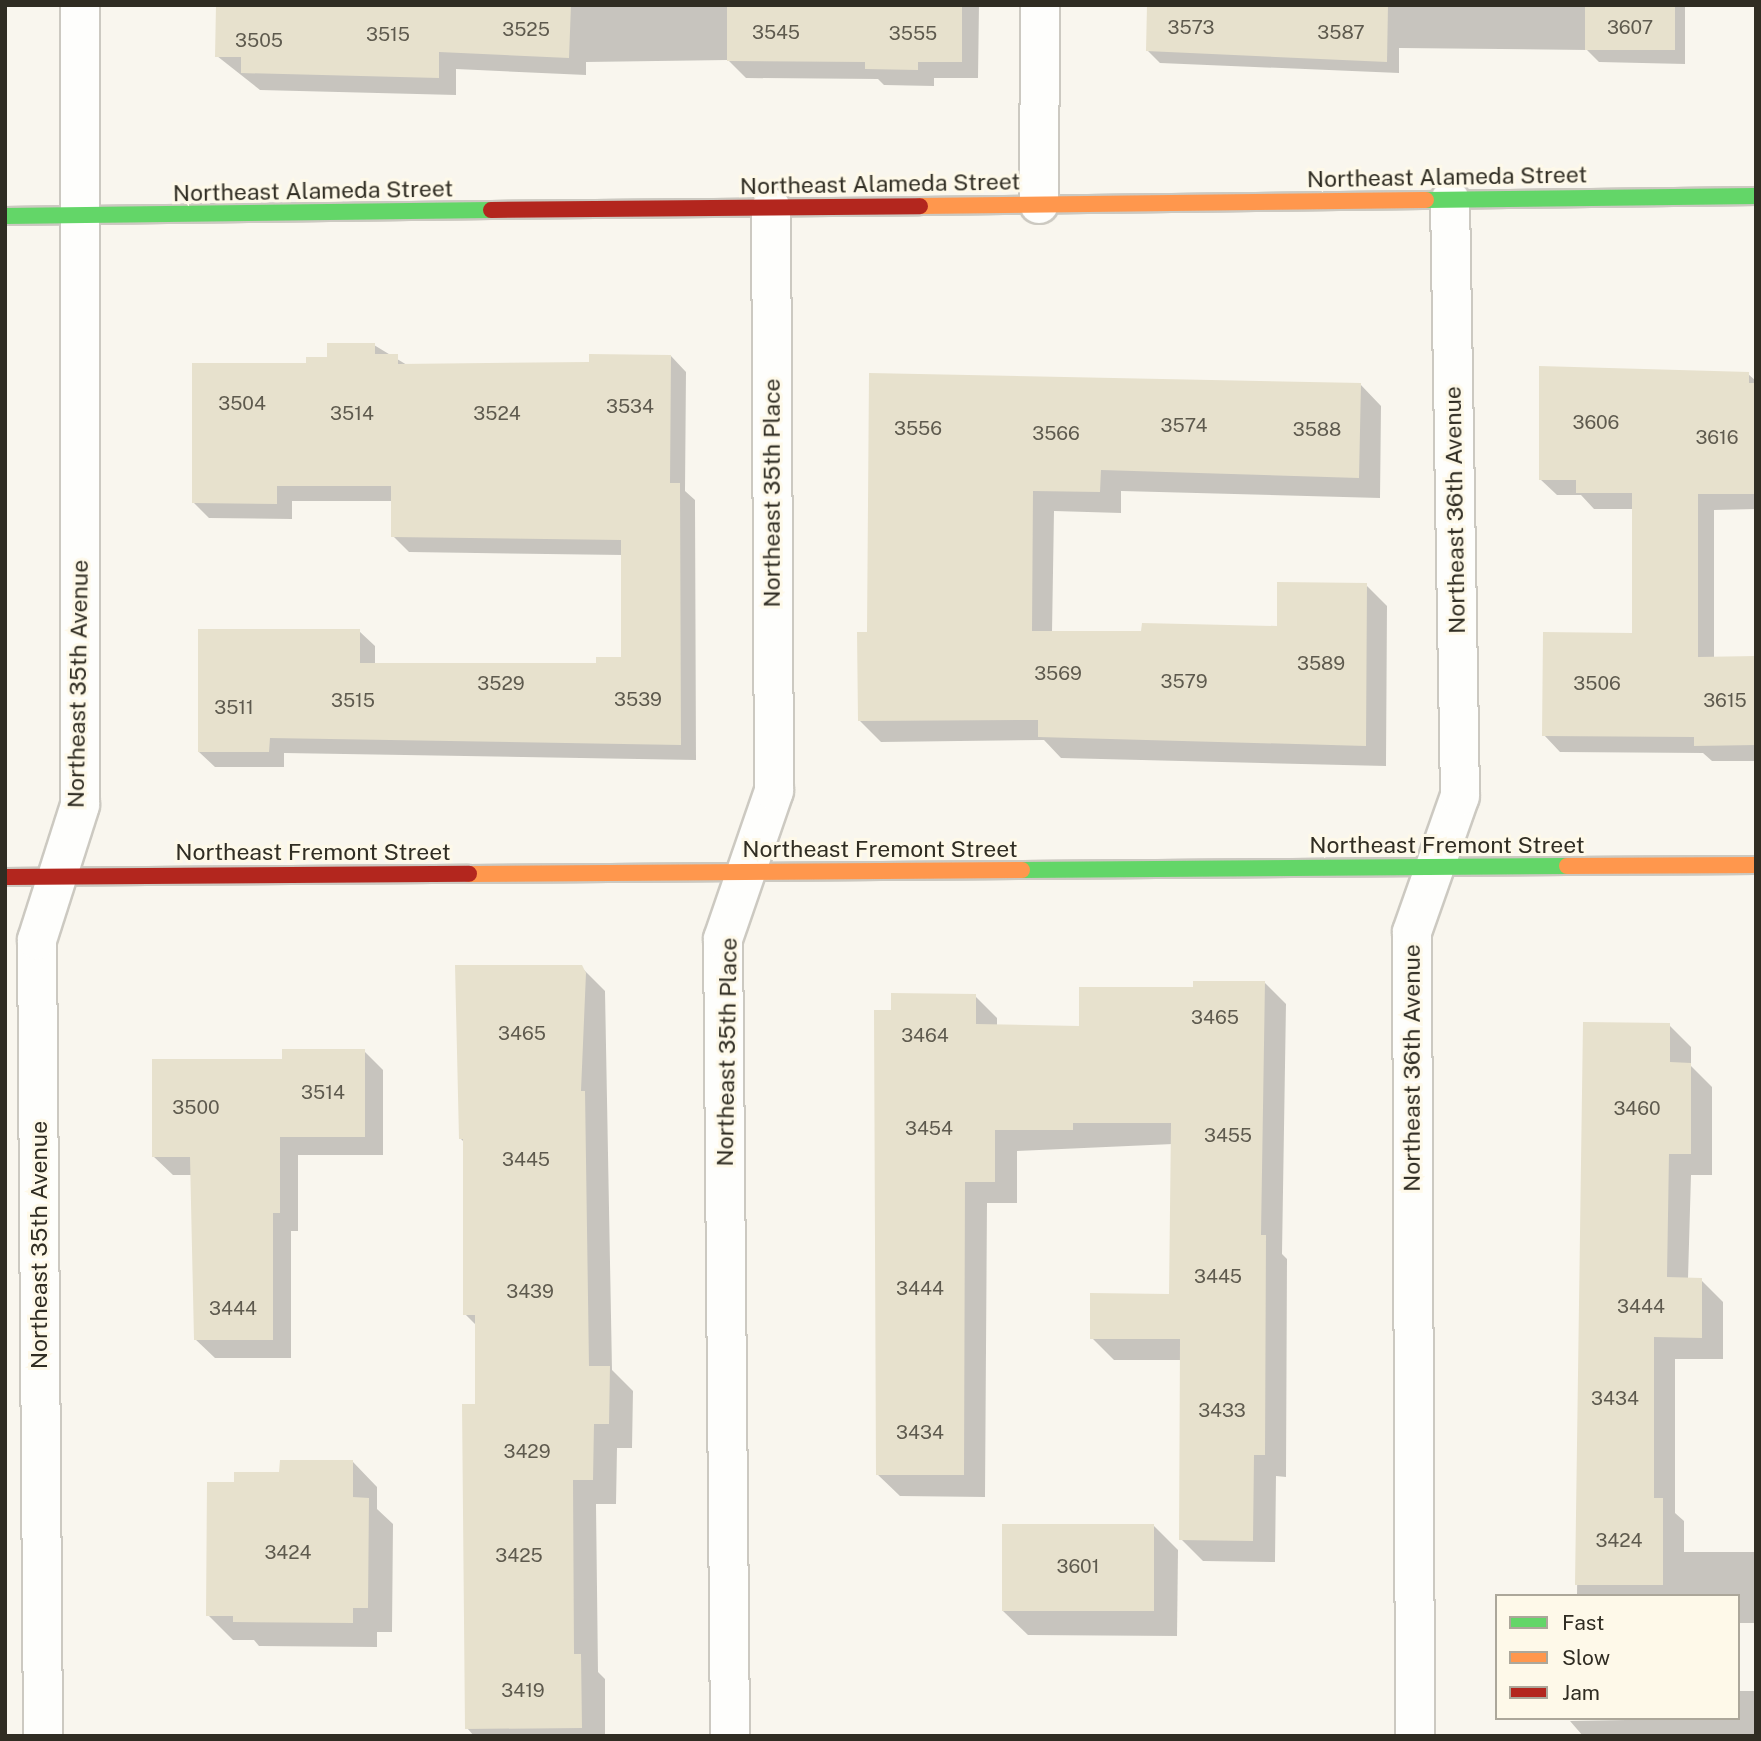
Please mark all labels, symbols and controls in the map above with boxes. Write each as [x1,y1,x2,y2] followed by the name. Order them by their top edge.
[1167,17,1215,39] house number: 3573
[1607,17,1653,39] house number: 3607
[502,19,550,41] house number: 3525
[752,22,800,44] house number: 3545
[1317,22,1365,44] house number: 3587
[889,23,937,45] house number: 3555
[366,24,410,46] house number: 3515
[235,30,283,52] house number: 3505
[1307,161,1587,193] street label: Northeast Alameda Street
[740,168,1020,200] street label: Northeast Alameda Street
[173,175,453,207] street label: Northeast Alameda Street
[758,378,786,608] street label: Northeast 35th Place
[1439,386,1471,634] street label: Northeast 36th Avenue
[218,393,266,415] house number: 3504
[606,396,654,418] house number: 3534
[330,403,374,425] house number: 3514
[473,403,521,425] house number: 3524
[1573,412,1619,434] house number: 3606
[1161,415,1207,437] house number: 3574
[894,418,942,440] house number: 3556
[1293,419,1341,441] house number: 3588
[1032,423,1080,445] house number: 3566
[1695,427,1739,449] house number: 3616
[62,560,94,808] street label: Northeast 35th Avenue
[1297,653,1345,675] house number: 3589
[1034,663,1082,685] house number: 3569
[1160,671,1208,693] house number: 3579
[477,673,525,695] house number: 3529
[1573,673,1621,695] house number: 3506
[614,689,662,711] house number: 3539
[331,690,375,712] house number: 3515
[1703,690,1747,712] house number: 3615
[214,697,254,719] house number: 3511
[1309,831,1585,859] street label: Northeast Fremont Street
[742,835,1018,863] street label: Northeast Fremont Street
[175,838,451,866] street label: Northeast Fremont Street
[711,937,743,1167] street label: Northeast 35th Place
[1398,944,1426,1192] street label: Northeast 36th Avenue
[1191,1007,1239,1029] house number: 3465
[498,1023,546,1045] house number: 3465
[901,1025,949,1047] house number: 3464
[301,1082,345,1104] house number: 3514
[172,1097,220,1119] house number: 3500
[1613,1098,1661,1120] house number: 3460
[905,1118,953,1140] house number: 3454
[25,1121,53,1369] street label: Northeast 35th Avenue
[1204,1125,1252,1147] house number: 3455
[502,1149,550,1171] house number: 3445
[1194,1266,1242,1288] house number: 3445
[896,1278,944,1300] house number: 3444
[506,1281,554,1303] house number: 3439
[1617,1296,1665,1318] house number: 3444
[209,1298,257,1320] house number: 3444
[1591,1388,1639,1410] house number: 3434
[1198,1400,1246,1422] house number: 3433
[896,1422,944,1444] house number: 3434
[503,1441,551,1463] house number: 3429
[1595,1530,1643,1552] house number: 3424
[264,1542,312,1564] house number: 3424
[495,1545,543,1567] house number: 3425
[1057,1556,1099,1578] house number: 3601
[1495,1594,1740,1720] legend
[1562,1610,1604,1635] text: Fast
[1562,1645,1610,1670] text: Slow
[501,1680,545,1702] house number: 3419
[1562,1680,1600,1705] text: Jam

